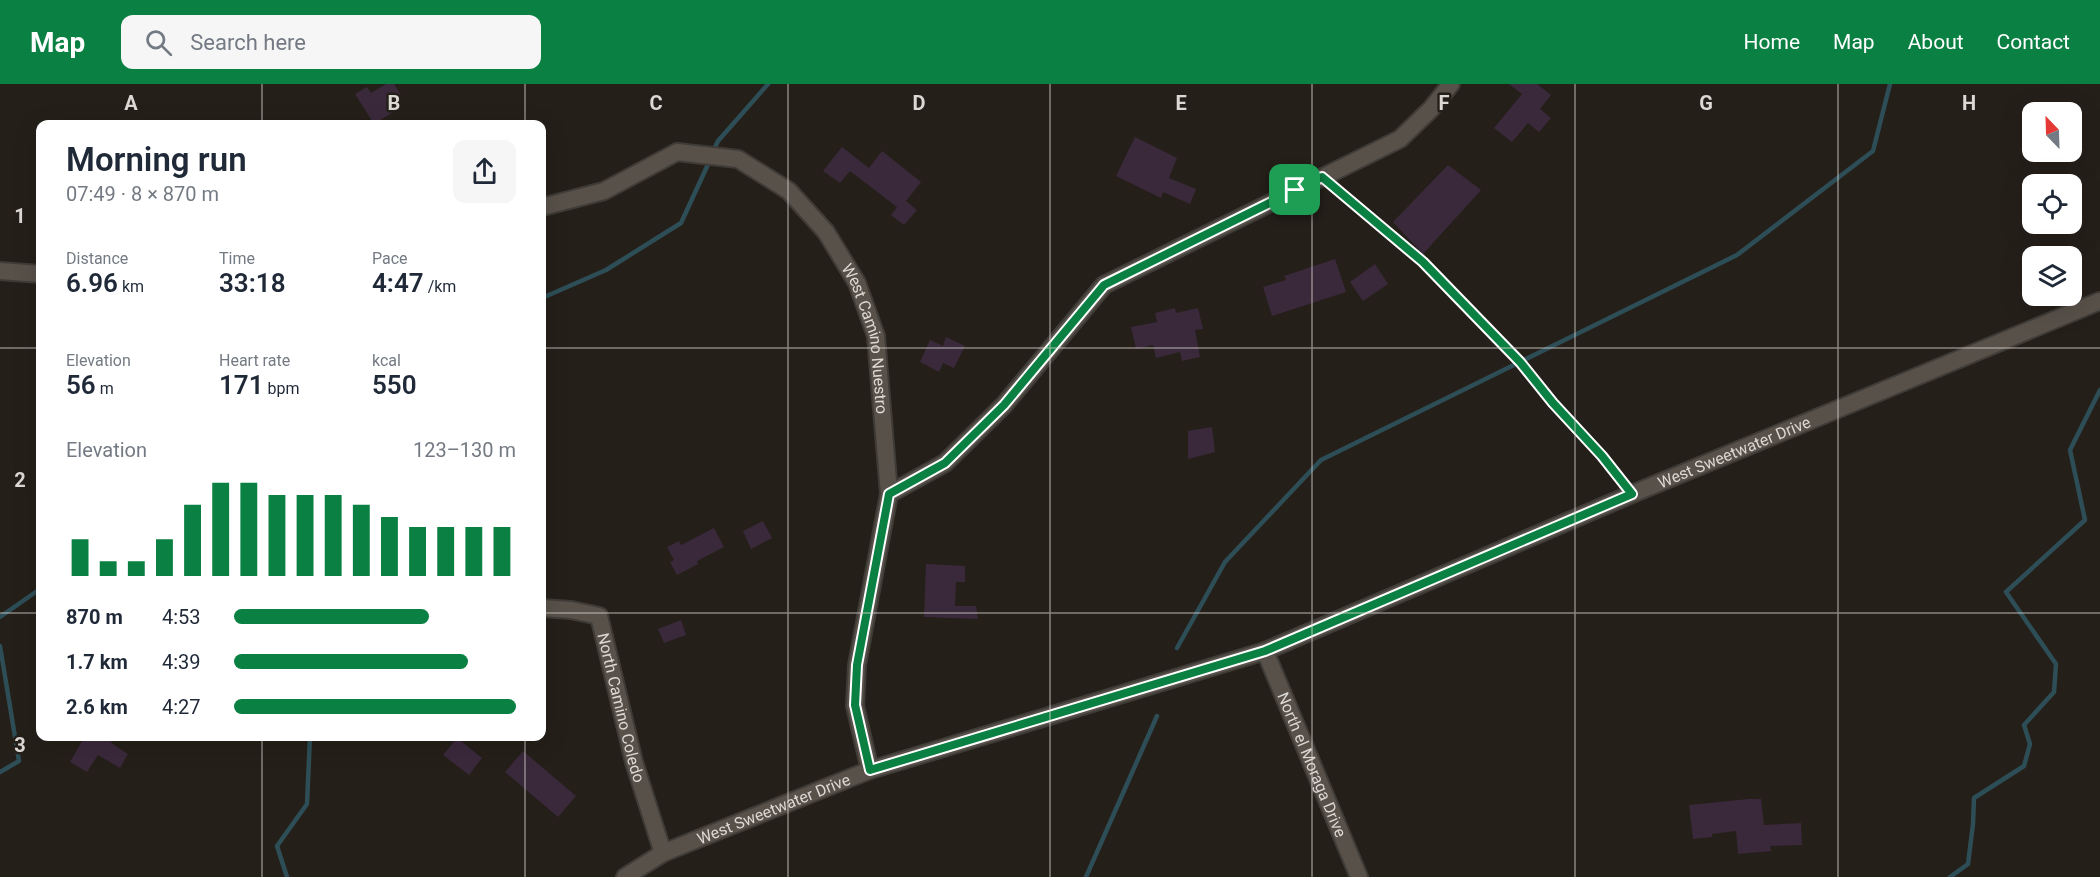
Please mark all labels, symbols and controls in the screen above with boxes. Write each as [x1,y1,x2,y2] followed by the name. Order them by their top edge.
[121,15,541,69] search box
[30,26,85,59] text: Map
[142,26,175,59] icon: search
[190,30,306,55] text: Search here
[1744,30,1800,54] text: Home
[1833,30,1875,54] text: Map
[1908,30,1964,54] text: About
[1997,30,2070,54] text: Contact
[124,91,138,115] text: A
[388,91,400,115] text: B
[649,91,663,115] text: C
[913,91,926,115] text: D
[1175,91,1187,115] text: E
[1439,91,1450,115] text: F
[1699,91,1713,115] text: G
[1962,91,1976,115] text: H
[2022,102,2082,162] north arrow
[2022,102,2082,306] map controls
[66,140,247,179] text: Morning run
[453,140,516,203] button: share
[1269,164,1320,215] pin
[1278,173,1311,206] icon: arrive
[2022,174,2082,234] button: locate
[66,182,219,206] text: 07:49 · 8 × 870 m
[14,204,26,228] text: 1
[2022,246,2082,306] button: layers
[66,249,128,268] text: Distance
[219,249,255,268] text: Time
[372,249,408,268] text: Pace
[838,260,891,415] street label: West Camino Nuestro
[66,268,118,298] text: 6.96
[219,268,286,298] text: 33:18
[372,268,424,298] text: 4:47
[118,277,144,296] text: km
[424,277,456,296] text: /km
[66,351,131,370] text: Elevation
[219,351,290,370] text: Heart rate
[372,351,401,370] text: kcal
[66,370,96,400] text: 56
[219,370,264,400] text: 171
[372,370,417,400] text: 550
[96,379,114,398] text: m
[264,379,300,398] text: bpm
[1655,412,1813,492] street label: West Sweetwater Drive
[66,438,147,462] text: Elevation
[413,438,516,462] text: 123–130 m
[14,468,26,492] text: 2
[66,605,123,629] text: 870 m
[162,605,201,629] text: 4:53
[593,631,649,785] street label: North Camino Coledo
[66,650,128,674] text: 1.7 km
[162,650,201,674] text: 4:39
[1273,689,1350,840] street label: North el Moraga Drive
[66,695,128,719] text: 2.6 km
[162,695,201,719] text: 4:27
[14,733,26,757] text: 3
[694,770,853,848] street label: West Sweetwater Drive

